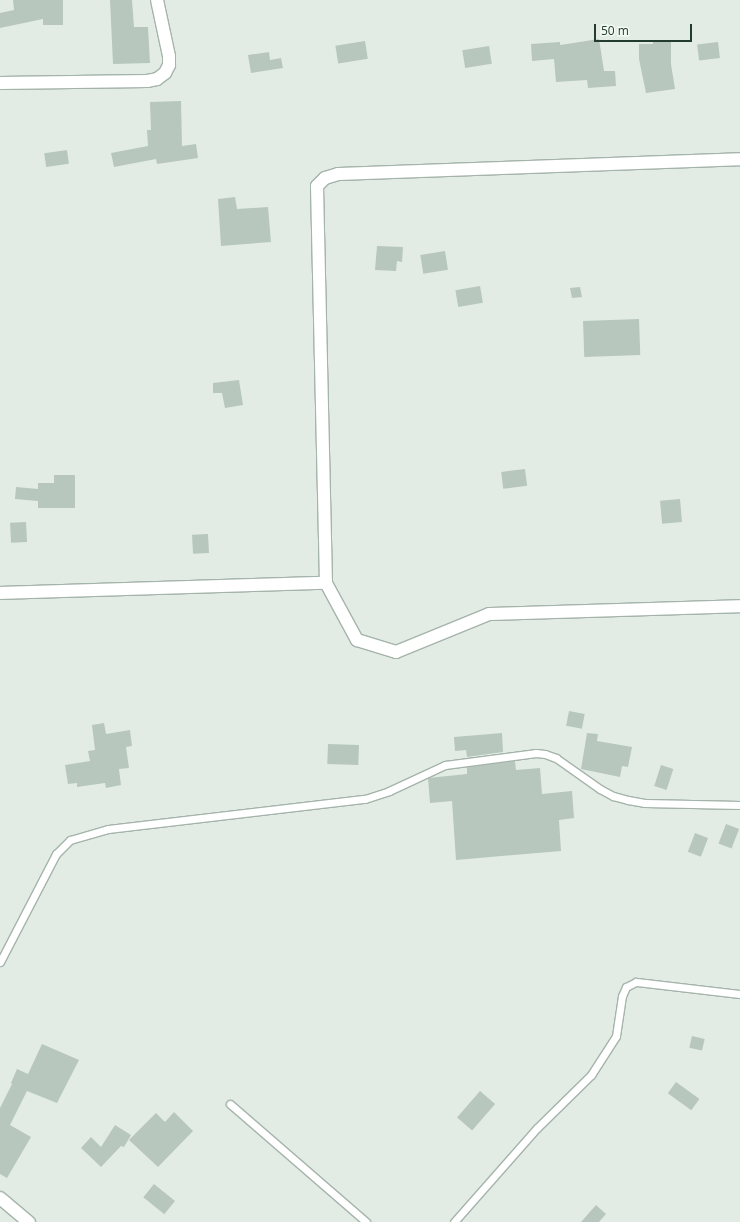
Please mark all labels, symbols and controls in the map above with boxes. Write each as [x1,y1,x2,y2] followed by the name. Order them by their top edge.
[596,16,694,42] scale bar
[601,22,629,39] text: 50 m

